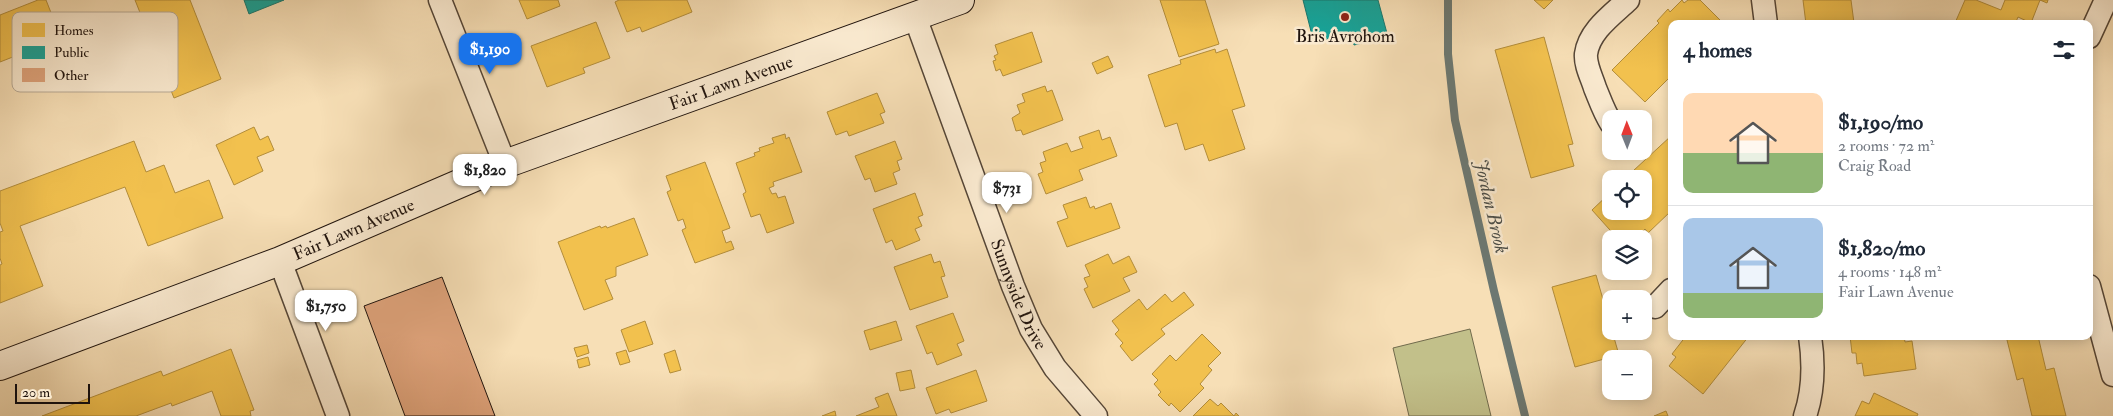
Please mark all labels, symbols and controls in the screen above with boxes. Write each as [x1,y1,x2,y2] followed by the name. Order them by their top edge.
[1339,11,1351,23] marker: Bris Avrohom
[12,12,178,92] legend
[54,22,94,39] text: Homes
[1295,25,1395,48] place label: Bris Avrohom
[449,32,531,75] pin: $1,190
[2050,36,2078,64] icon: filters
[1683,37,1752,64] text: 4 homes
[470,39,510,59] text: $1,190
[54,44,89,61] text: Public
[666,50,796,116] street label: Fair Lawn Avenue
[54,67,89,84] text: Other
[1838,109,1923,136] text: $1,190/mo
[1602,110,1652,160] north arrow
[1602,110,1652,400] map controls
[1723,113,1783,173] icon: home
[1838,136,1934,156] text: 2 rooms · 72 m²
[444,154,526,196] pin: $1,820
[1838,156,1911,176] text: Craig Road
[1469,157,1514,256] water label: Jordan Brook
[464,160,506,180] text: $1,820
[1602,170,1652,220] button: locate
[977,172,1037,214] pin: $731
[993,178,1021,198] text: $731
[289,193,418,266] street label: Fair Lawn Avenue
[1602,230,1652,280] button: layers
[1838,235,1925,262] text: $1,820/mo
[985,236,1052,354] street label: Sunnyside Drive
[1723,238,1783,298] icon: home
[1838,262,1941,282] text: 4 rooms · 148 m²
[1838,282,1954,302] text: Fair Lawn Avenue
[285,290,367,332] pin: $1,750
[1602,290,1652,340] button: +
[306,296,346,316] text: $1,750
[1602,350,1652,400] button: −
[15,381,90,404] scale bar
[22,384,50,401] text: 20 m

